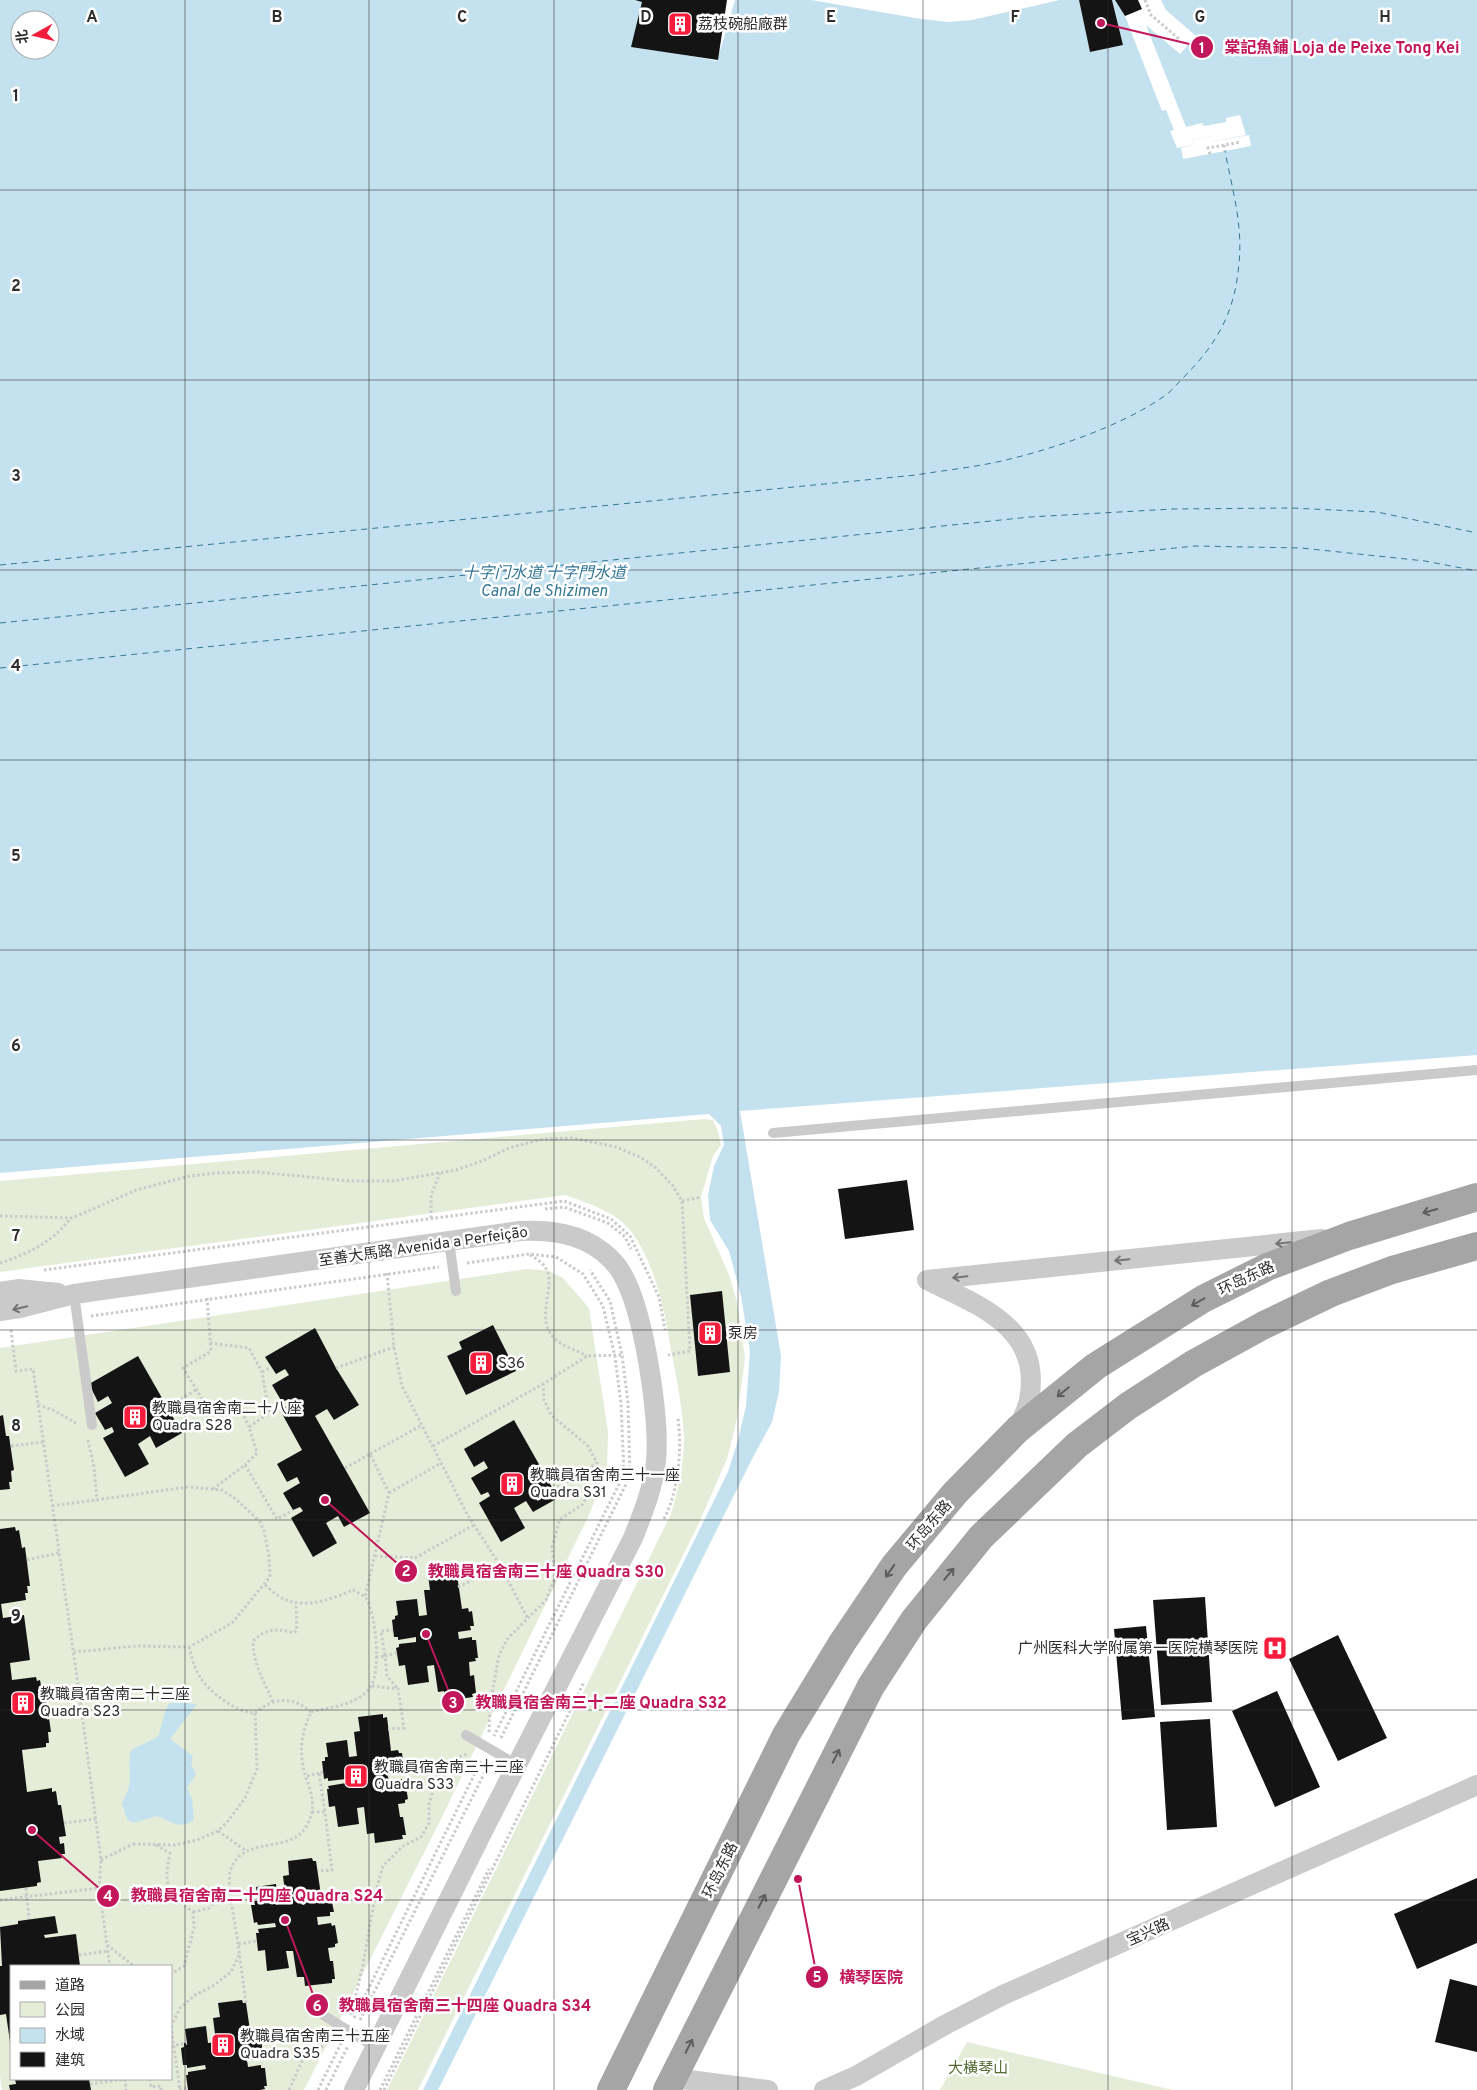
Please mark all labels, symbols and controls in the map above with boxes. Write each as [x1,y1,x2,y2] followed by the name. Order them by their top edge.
[86,8,98,28] text: A
[271,8,283,28] text: B
[457,8,467,28] text: C
[640,8,652,28] text: D
[826,8,836,28] text: E
[1010,8,1020,28] text: F
[1195,8,1205,28] text: G
[1379,8,1391,28] text: H
[10,10,60,60] north arrow
[667,11,693,37] building icon: 荔枝碗船廠群
[698,16,788,35] place label: 荔枝碗船廠群
[14,28,33,45] text: 北
[1190,32,1470,63] callout: 棠記魚鋪 Loja de Peixe Tong Kei
[1225,38,1460,59] text: 棠記魚鋪 Loja de Peixe Tong Kei
[1199,40,1205,59] text: 1
[13,87,19,107] text: 1
[11,277,21,297] text: 2
[11,467,21,487] text: 3
[462,564,628,602] water label: 十字门水道 十字門水道 Canal de Shizimen
[11,657,21,677] text: 4
[11,847,21,867] text: 5
[11,1037,21,1057] text: 6
[1423,1206,1439,1216] one-way arrow
[317,1223,529,1272] street label: 至善大馬路 Avenida a Perfeição
[12,1227,20,1247] text: 7
[1275,1238,1291,1248] one-way arrow
[1114,1255,1130,1265] one-way arrow
[1215,1258,1278,1301] street label: 环岛东路
[952,1272,968,1282] one-way arrow
[1191,1297,1205,1307] one-way arrow
[13,1304,29,1313] one-way arrow
[697,1320,723,1346] building icon: 泵房
[728,1325,758,1344] place label: 泵房
[468,1350,494,1376] building icon: S36
[498,1355,525,1374] place label: S36
[1057,1387,1070,1398] one-way arrow
[152,1400,302,1436] place label: 教職員宿舍南二十八座 Quadra S28
[122,1404,148,1430] building icon: 教職員宿舍南二十八座 Quadra S28
[11,1417,21,1437] text: 8
[530,1467,680,1503] place label: 教職員宿舍南三十一座 Quadra S31
[499,1471,525,1497] building icon: 教職員宿舍南三十一座 Quadra S31
[904,1497,957,1555] street label: 环岛东路
[393,1556,674,1587] callout: 教職員宿舍南三十座 Quadra S30
[401,1563,411,1582] text: 2
[428,1563,664,1583] text: 教職員宿舍南三十座 Quadra S30
[885,1564,895,1578] one-way arrow
[943,1568,955,1581] one-way arrow
[11,1607,21,1627] text: 9
[1262,1635,1288,1661] hospital icon: 广州医科大学附属第一医院横琴医院
[1018,1639,1258,1659] place label: 广州医科大学附属第一医院横琴医院
[40,1686,190,1722] place label: 教職員宿舍南二十三座 Quadra S23
[441,1687,737,1718] callout: 教職員宿舍南三十二座 Quadra S32
[10,1690,36,1716] building icon: 教職員宿舍南二十三座 Quadra S23
[475,1694,727,1714] text: 教職員宿舍南三十二座 Quadra S32
[449,1695,458,1714] text: 3
[831,1749,841,1764] one-way arrow
[374,1759,524,1795] place label: 教職員宿舍南三十三座 Quadra S33
[343,1763,369,1789] building icon: 教職員宿舍南三十三座 Quadra S33
[700,1840,743,1902] street label: 环岛东路
[95,1880,393,1911] callout: 教職員宿舍南二十四座 Quadra S24
[131,1887,383,1907] text: 教職員宿舍南二十四座 Quadra S24
[103,1888,113,1907] text: 4
[757,1894,767,1909] one-way arrow
[1124,1916,1173,1951] street label: 宝兴路
[804,1962,913,1993] callout: 横琴医院
[10,1965,172,2080] legend
[839,1968,903,1989] text: 横琴医院
[812,1969,822,1988] text: 5
[55,1977,85,1996] text: 道路
[304,1990,602,2021] callout: 教職員宿舍南三十四座 Quadra S34
[339,1997,591,2017] text: 教職員宿舍南三十四座 Quadra S34
[312,1998,322,2017] text: 6
[55,2002,85,2021] text: 公园
[55,2027,85,2046] text: 水域
[240,2028,390,2064] place label: 教職員宿舍南三十五座 Quadra S35
[210,2032,236,2058] building icon: 教職員宿舍南三十五座 Quadra S35
[684,2039,694,2054] one-way arrow
[55,2052,85,2071] text: 建筑
[948,2059,1008,2079] park label: 大橫琴山

